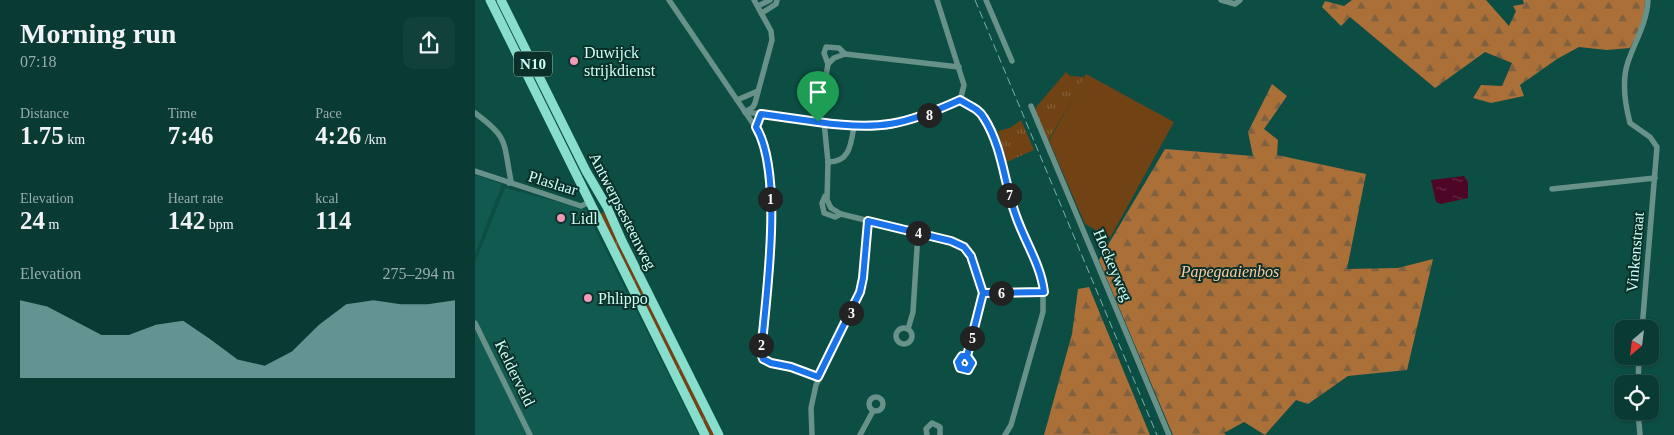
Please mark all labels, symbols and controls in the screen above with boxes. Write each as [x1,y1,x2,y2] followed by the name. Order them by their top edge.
[403,17,455,69] button: share
[20,18,176,49] text: Morning run
[584,44,656,80] place label: Duwijck strijkdienst
[514,52,552,76] road number: N10
[20,53,56,70] text: 07:18
[568,55,580,67] marker: Duwijck strijkdienst
[797,71,839,122] pin
[804,78,832,106] icon: arrive
[917,102,941,128] pin: 8
[20,106,69,121] text: Distance
[168,106,197,121] text: Time
[315,106,342,121] text: Pace
[926,108,933,123] text: 8
[20,122,64,149] text: 1.75
[168,122,213,149] text: 7:46
[315,122,361,149] text: 4:26
[64,132,85,147] text: km
[361,132,386,147] text: /km
[585,150,660,273] street label: Antwerpsesteenweg
[526,167,580,199] street label: Plaslaar
[997,182,1021,208] pin: 7
[757,186,783,212] pin: 1
[1006,188,1013,203] text: 7
[20,191,74,206] text: Elevation
[168,191,223,206] text: Heart rate
[315,191,339,206] text: kcal
[767,192,774,207] text: 1
[20,207,45,234] text: 24
[168,207,205,234] text: 142
[315,207,351,234] text: 114
[571,210,598,227] place label: Lidl
[1623,210,1647,293] street label: Vinkenstraat
[555,212,567,224] marker: Lidl
[45,217,59,232] text: m
[205,217,234,232] text: bpm
[905,220,931,246] pin: 4
[915,226,922,241] text: 4
[1089,227,1136,304] street label: Hockeyweg
[1180,263,1279,281] park label: Papegaaienbos
[20,265,81,282] text: Elevation
[383,265,455,282] text: 275–294 m
[989,280,1013,306] pin: 6
[998,286,1005,301] text: 6
[598,290,648,308] place label: Phlippo
[582,292,594,304] marker: Phlippo
[839,300,863,326] pin: 3
[848,306,855,321] text: 3
[1614,320,1659,365] north arrow
[1614,320,1659,420] map controls
[959,326,985,350] pin: 5
[969,331,976,346] text: 5
[749,332,773,358] pin: 2
[492,337,538,409] street label: Kelderveld
[758,338,765,353] text: 2
[1614,375,1659,420] button: locate

